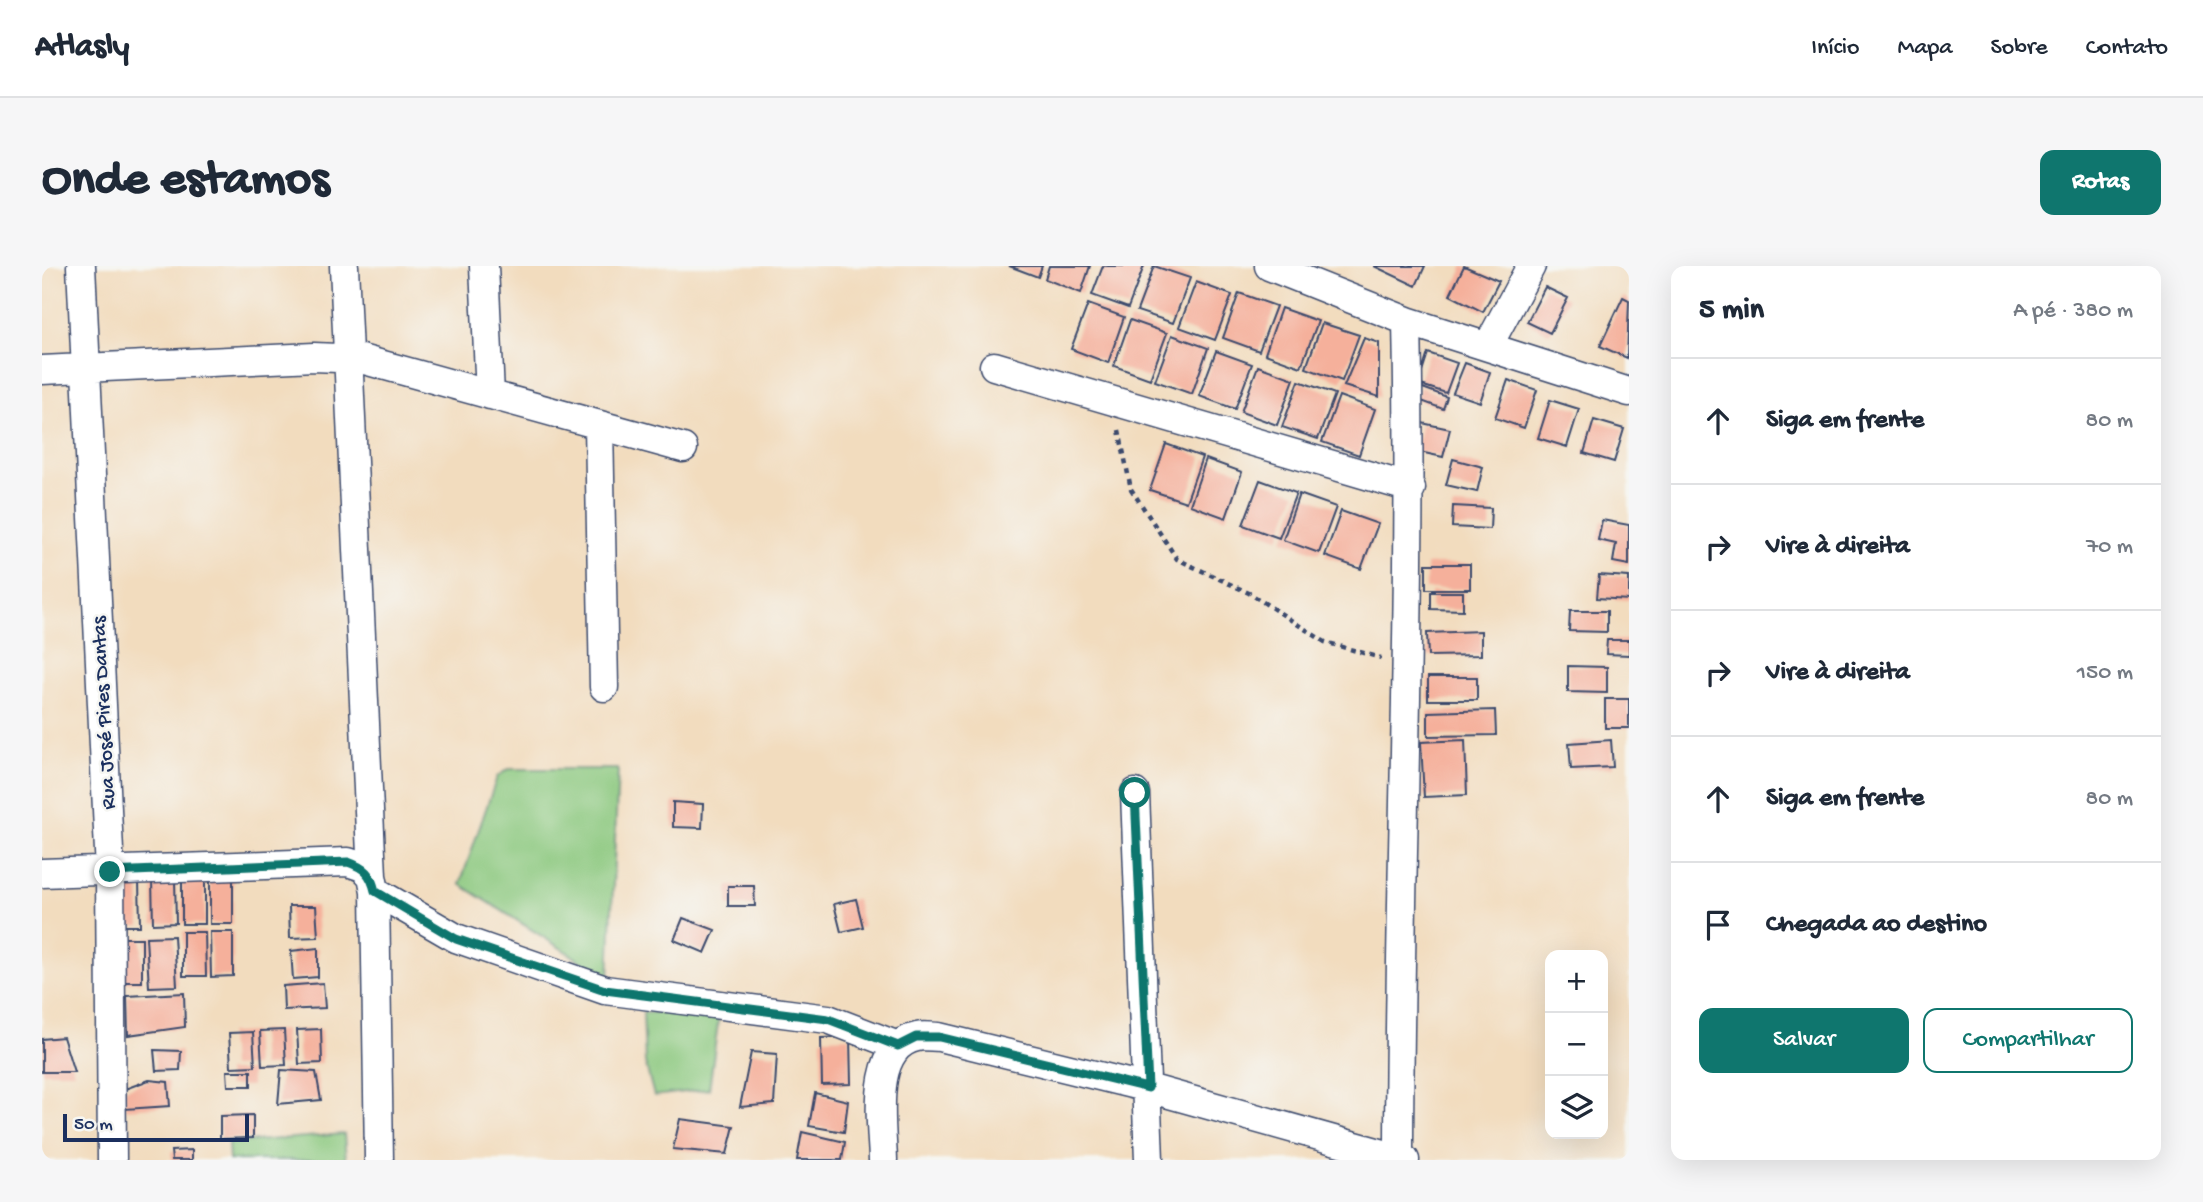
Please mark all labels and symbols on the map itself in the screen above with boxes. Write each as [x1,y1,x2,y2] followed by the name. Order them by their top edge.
[88,614,123,810] street label: Rua José Pires Dantas
[1119,777,1150,808] route start
[94,856,125,887] route end
[63,1111,248,1143] scale bar

